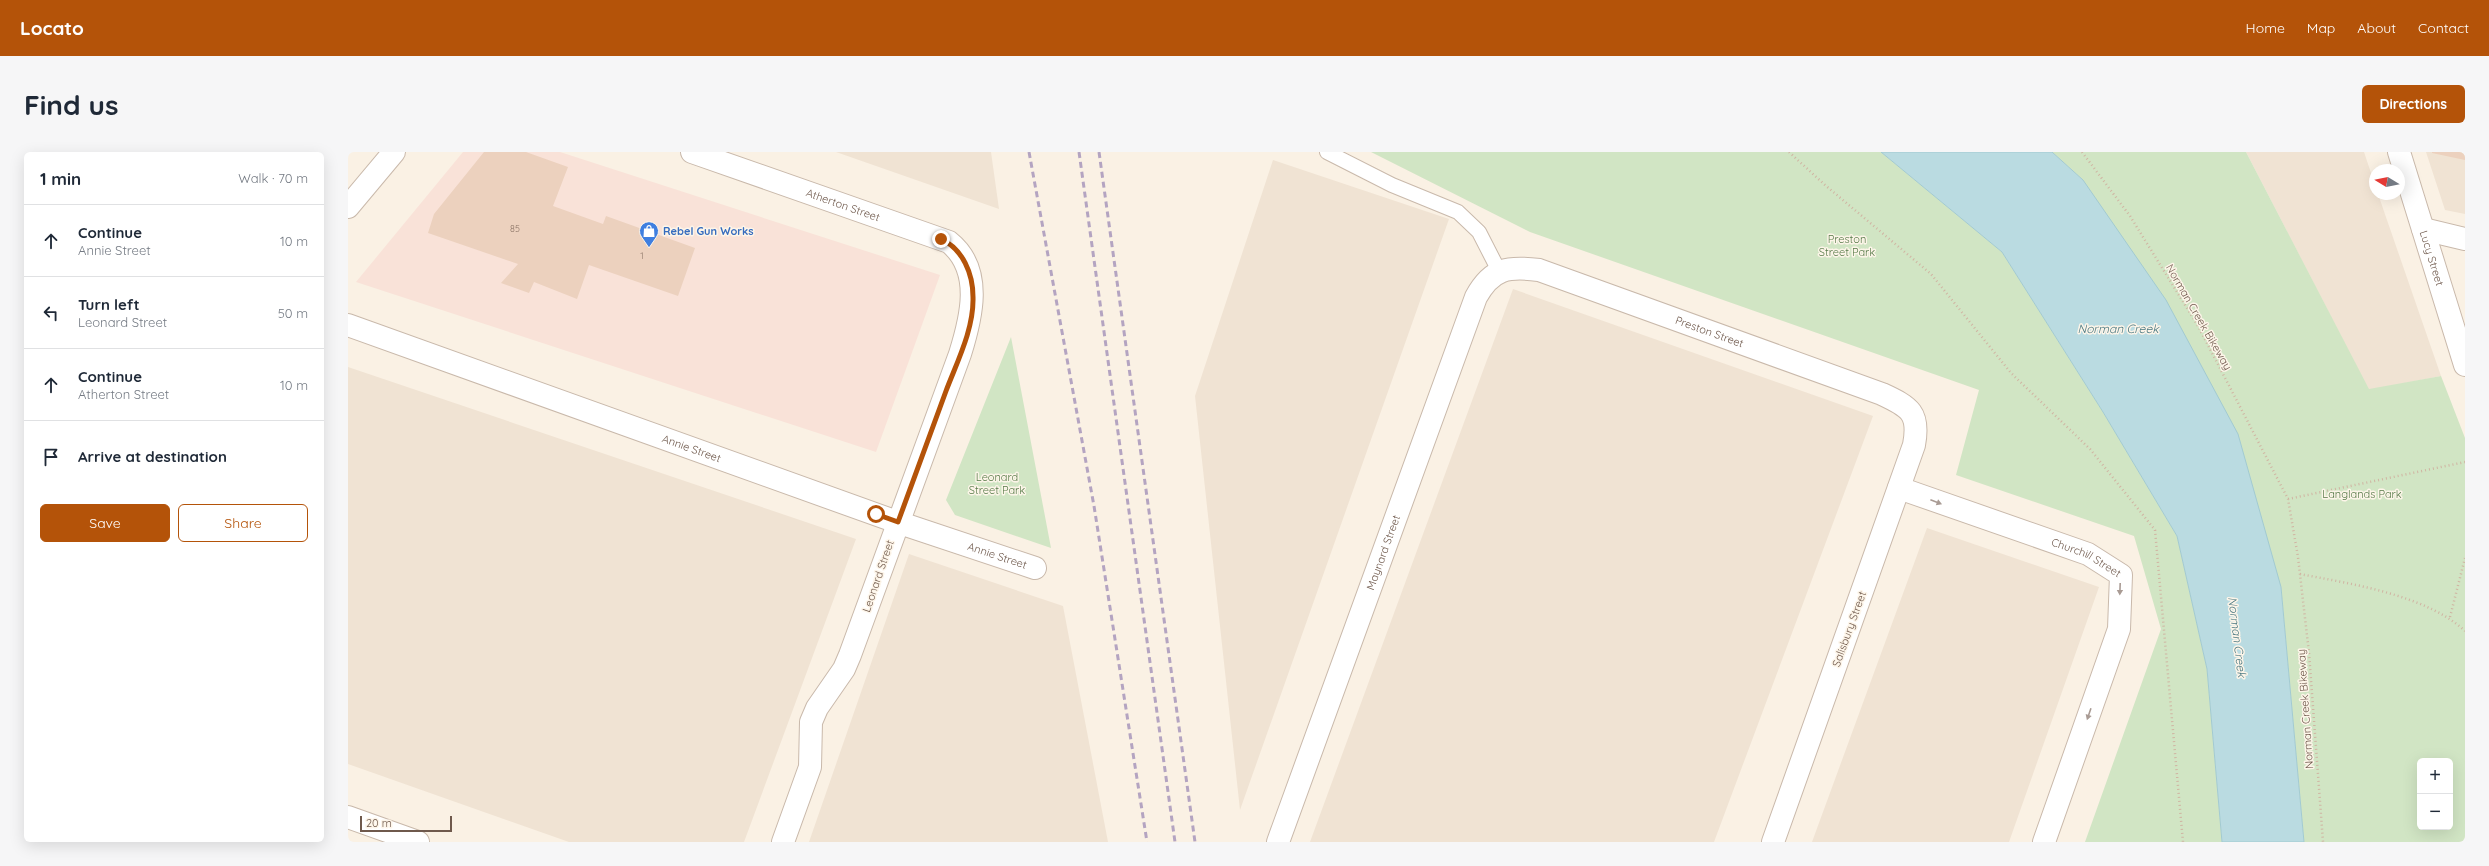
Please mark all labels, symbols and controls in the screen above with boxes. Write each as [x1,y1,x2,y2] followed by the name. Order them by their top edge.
[20,16,84,40] text: Locato
[2246,19,2285,37] text: Home
[2307,19,2335,37] text: Map
[2357,19,2396,37] text: About
[2418,19,2469,37] text: Contact
[2362,85,2465,123] button: Directions
[24,87,118,122] text: Find us
[2369,164,2405,200] north arrow
[40,168,81,189] text: 1 min
[238,170,308,186] text: Walk · 70 m
[804,185,882,224] street label: Atherton Street
[638,220,660,248] shop icon: Rebel Gun Works
[78,223,142,242] text: Continue
[510,223,520,234] house number: 85
[663,224,754,238] place label: Rebel Gun Works
[2417,229,2447,288] street label: Lucy Street
[40,230,62,252] icon: ahead
[932,230,950,248] route end
[1819,232,1875,259] park label: Preston Street Park
[280,233,308,249] text: 10 m
[78,242,151,258] text: Annie Street
[640,250,644,261] house number: 1
[2163,262,2235,372] street label: Norman Creek Bikeway
[78,295,140,314] text: Turn left
[40,302,62,324] icon: left
[278,305,308,321] text: 50 m
[1673,313,1746,351] street label: Preston Street
[78,314,167,330] text: Leonard Street
[2077,321,2160,336] water label: Norman Creek
[78,367,142,386] text: Continue
[40,374,62,396] icon: ahead
[280,377,308,393] text: 10 m
[78,386,169,402] text: Atherton Street
[660,431,723,465] street label: Annie Street
[40,446,62,468] icon: arrive
[78,447,227,466] text: Arrive at destination
[969,470,1025,497] park label: Leonard Street Park
[2322,487,2402,501] park label: Langlands Park
[1930,499,1942,505] one-way arrow
[40,504,170,542] button: Save
[178,504,308,542] button: Share
[867,505,885,523] route start
[1363,513,1403,592] street label: Maynard Street
[2050,535,2124,580] street label: Churchill Street
[859,538,897,614] street label: Leonard Street
[966,539,1029,572] street label: Annie Street
[2117,583,2124,595] one-way arrow
[1829,589,1869,669] street label: Salisbury Street
[2225,596,2250,680] water label: Norman Creek
[2294,649,2316,769] street label: Norman Creek Bikeway
[2086,708,2092,720] one-way arrow
[2417,758,2453,830] map controls
[2417,758,2453,794] button: +
[2417,794,2453,830] button: −
[360,814,452,833] scale bar
[366,816,392,830] text: 20 m

